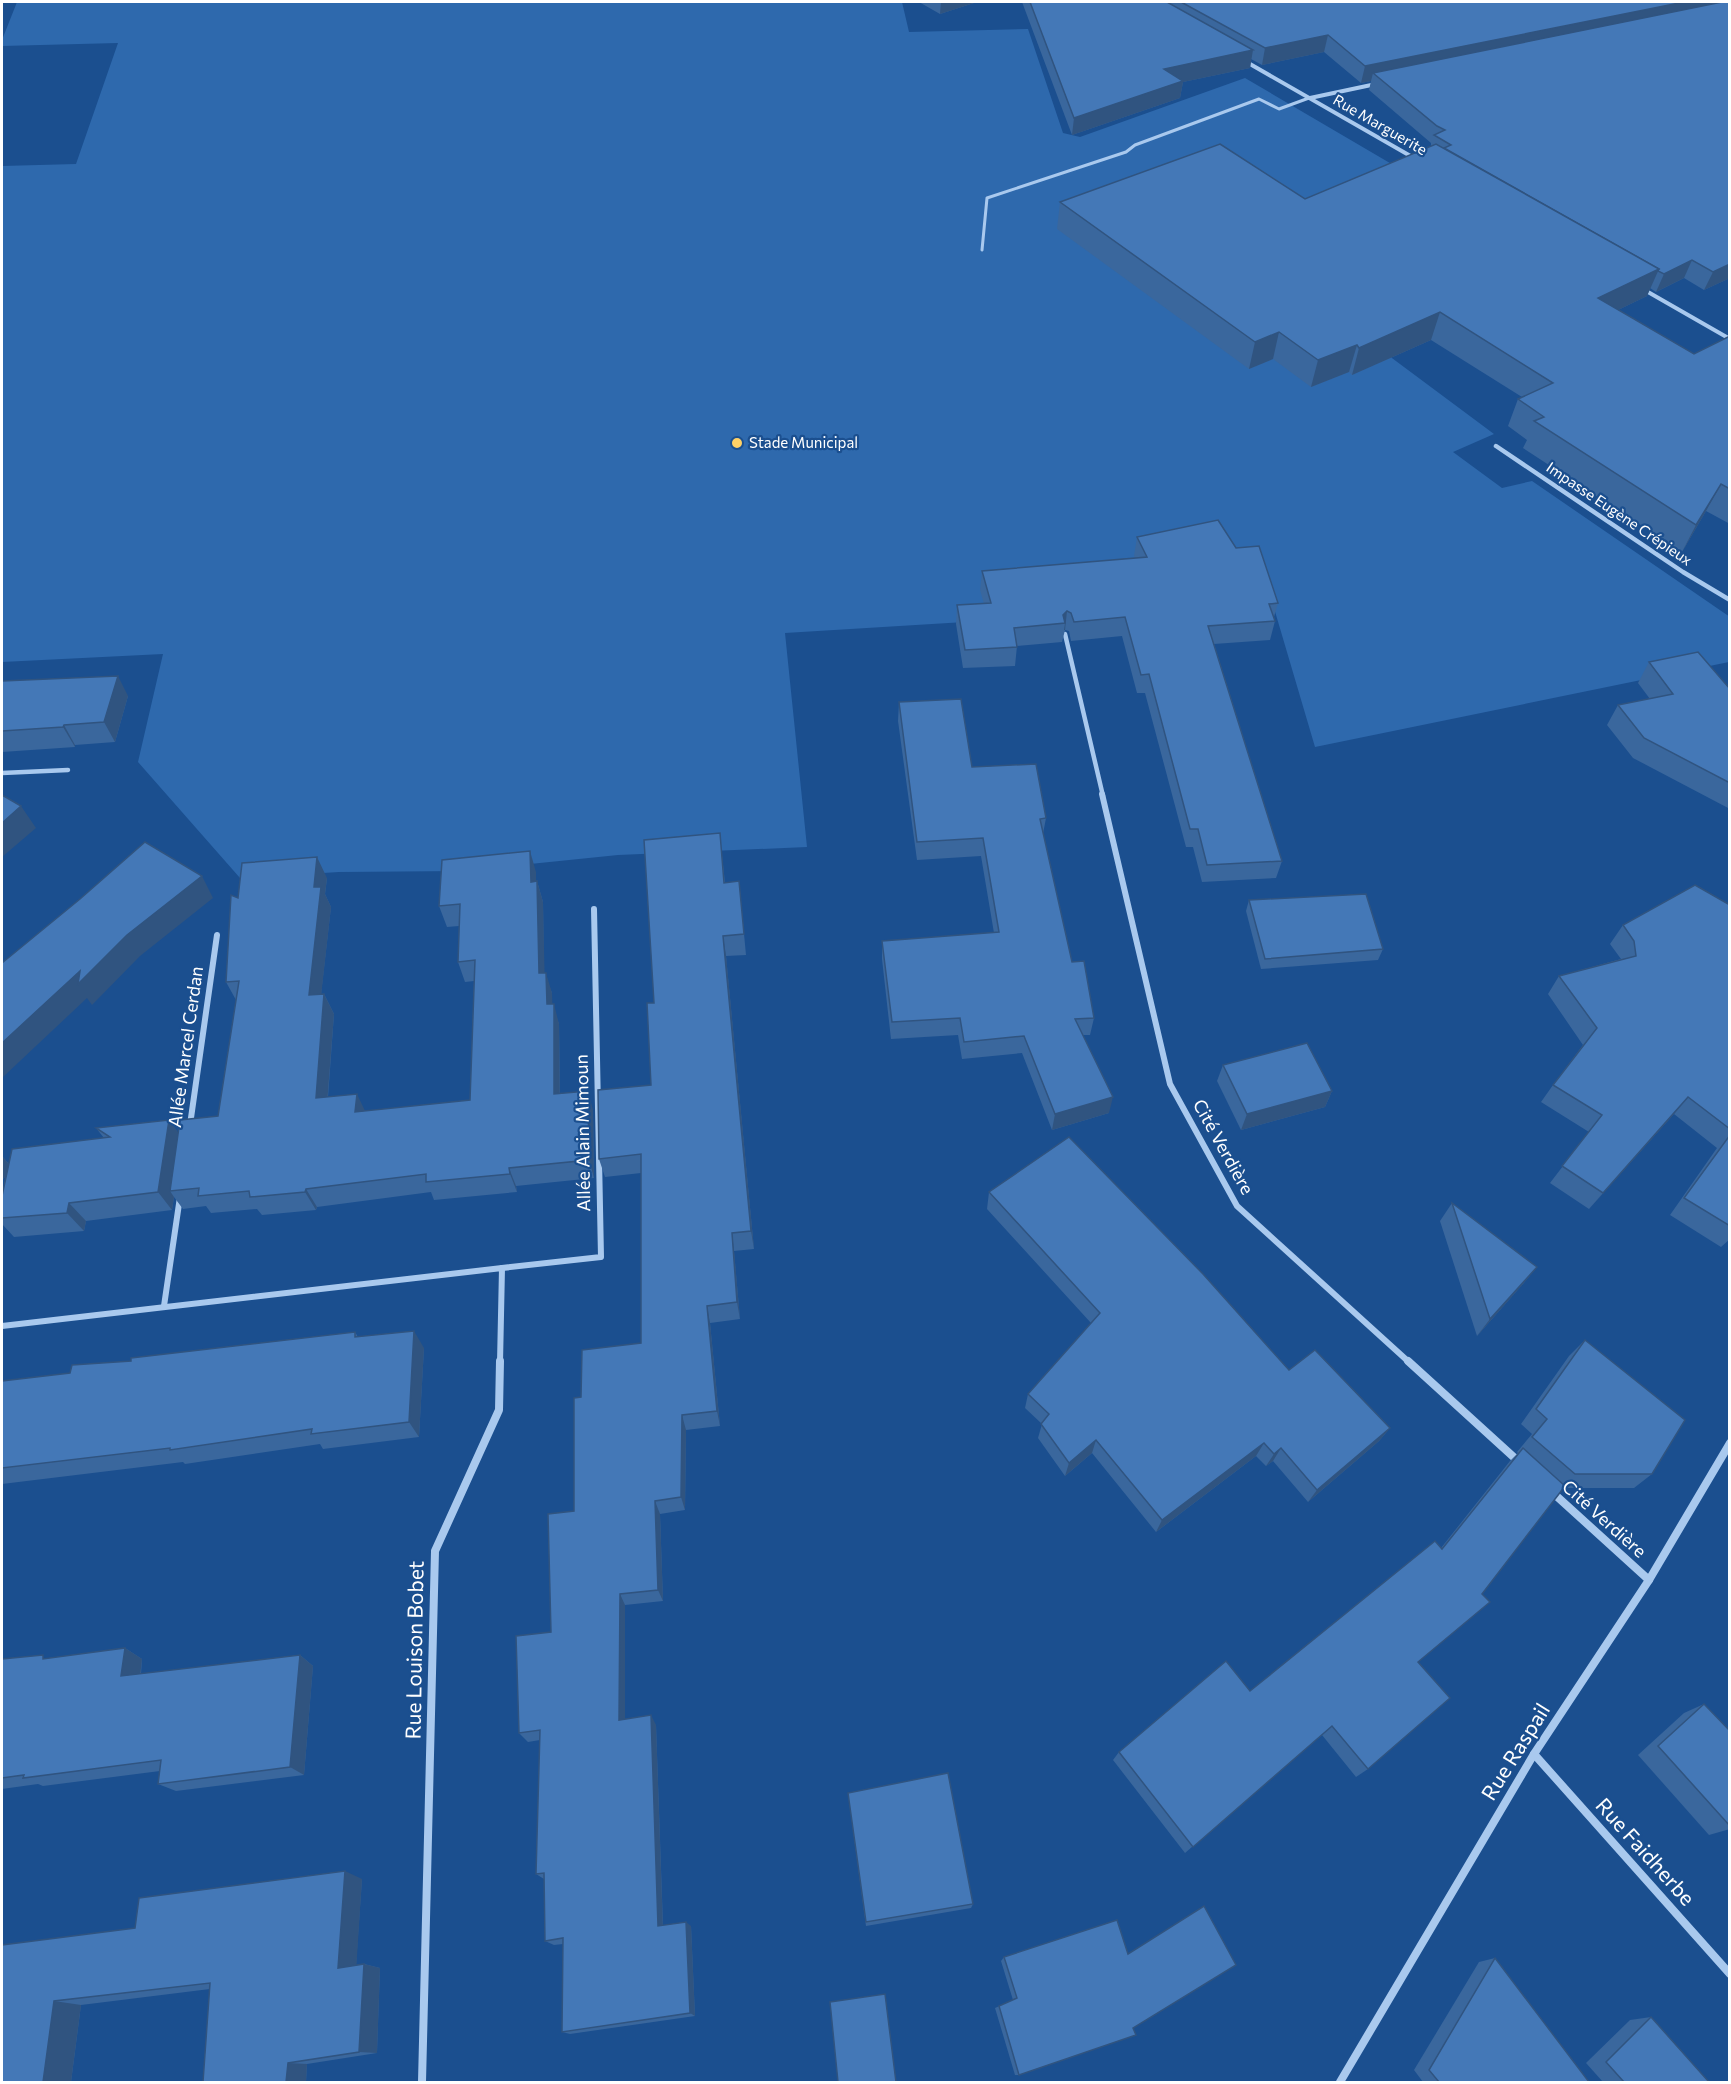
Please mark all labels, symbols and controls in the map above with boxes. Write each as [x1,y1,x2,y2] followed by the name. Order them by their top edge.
[1330,90,1431,158] street label: Rue Marguerite
[749,433,858,451] place label: Stade Municipal
[730,436,744,450] marker: Stade Municipal
[1543,458,1696,569] street label: Impasse Eugène Crépieux
[163,965,207,1129] street label: Allée Marcel Cerdan
[570,1054,594,1212] street label: Allée Alain Mimoun
[1189,1095,1259,1198] street label: Cité Verdière
[1558,1475,1651,1562] street label: Cité Verdière
[399,1560,428,1740] street label: Rue Louison Bobet
[1475,1698,1554,1804] street label: Rue Raspail
[1591,1792,1701,1910] street label: Rue Faidherbe

